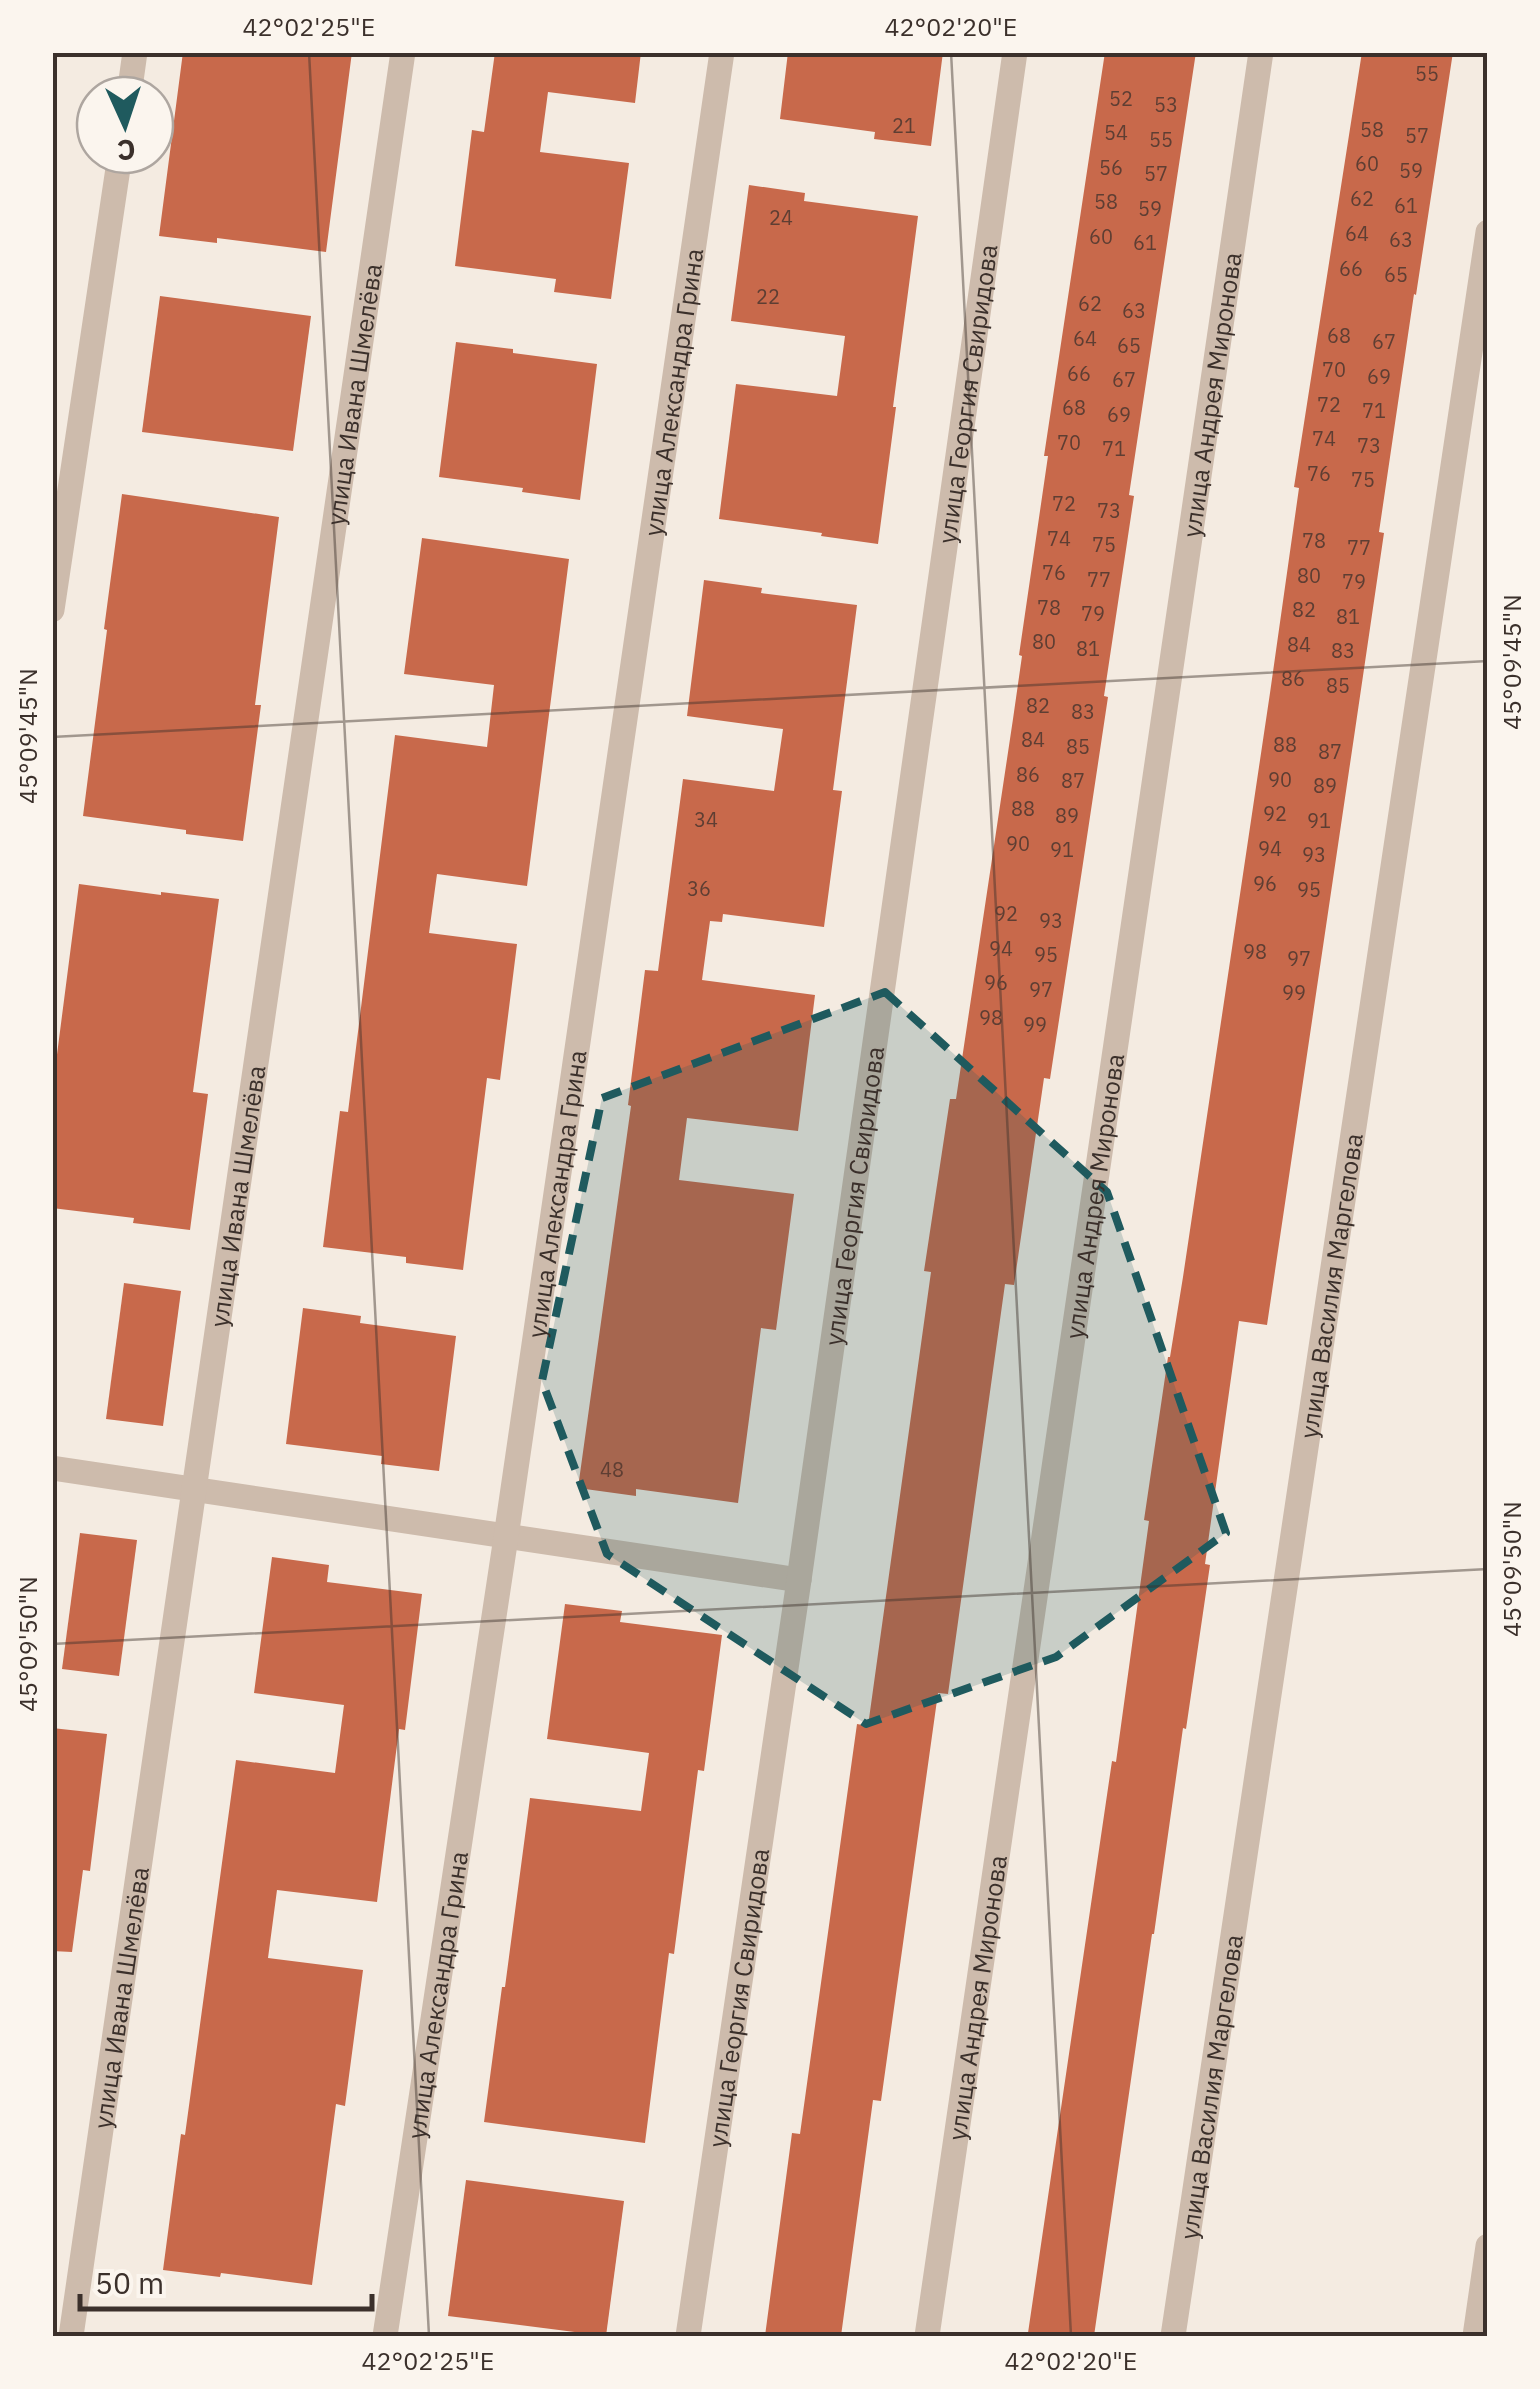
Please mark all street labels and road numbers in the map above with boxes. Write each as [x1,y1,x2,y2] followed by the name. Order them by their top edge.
[929,242,1004,546] street label: улица Георгия Свиридова
[635,246,710,538] street label: улица Александра Грина
[1174,250,1248,539] street label: улица Андрея Миронова
[318,261,389,527] street label: улица Ивана Шмелёва
[816,1044,891,1348] street label: улица Георгия Свиридова
[519,1048,593,1340] street label: улица Александра Грина
[1057,1051,1131,1341] street label: улица Андрея Миронова
[201,1063,272,1329] street label: улица Ивана Шмелёва
[1291,1131,1369,1440] street label: улица Василия Маргелова
[699,1846,776,2149] street label: улица Георгия Свиридова
[399,1849,475,2141] street label: улица Александра Грина
[939,1853,1014,2142] street label: улица Андрея Миронова
[85,1864,156,2131] street label: улица Ивана Шмелёва
[1171,1932,1249,2242] street label: улица Василия Маргелова

